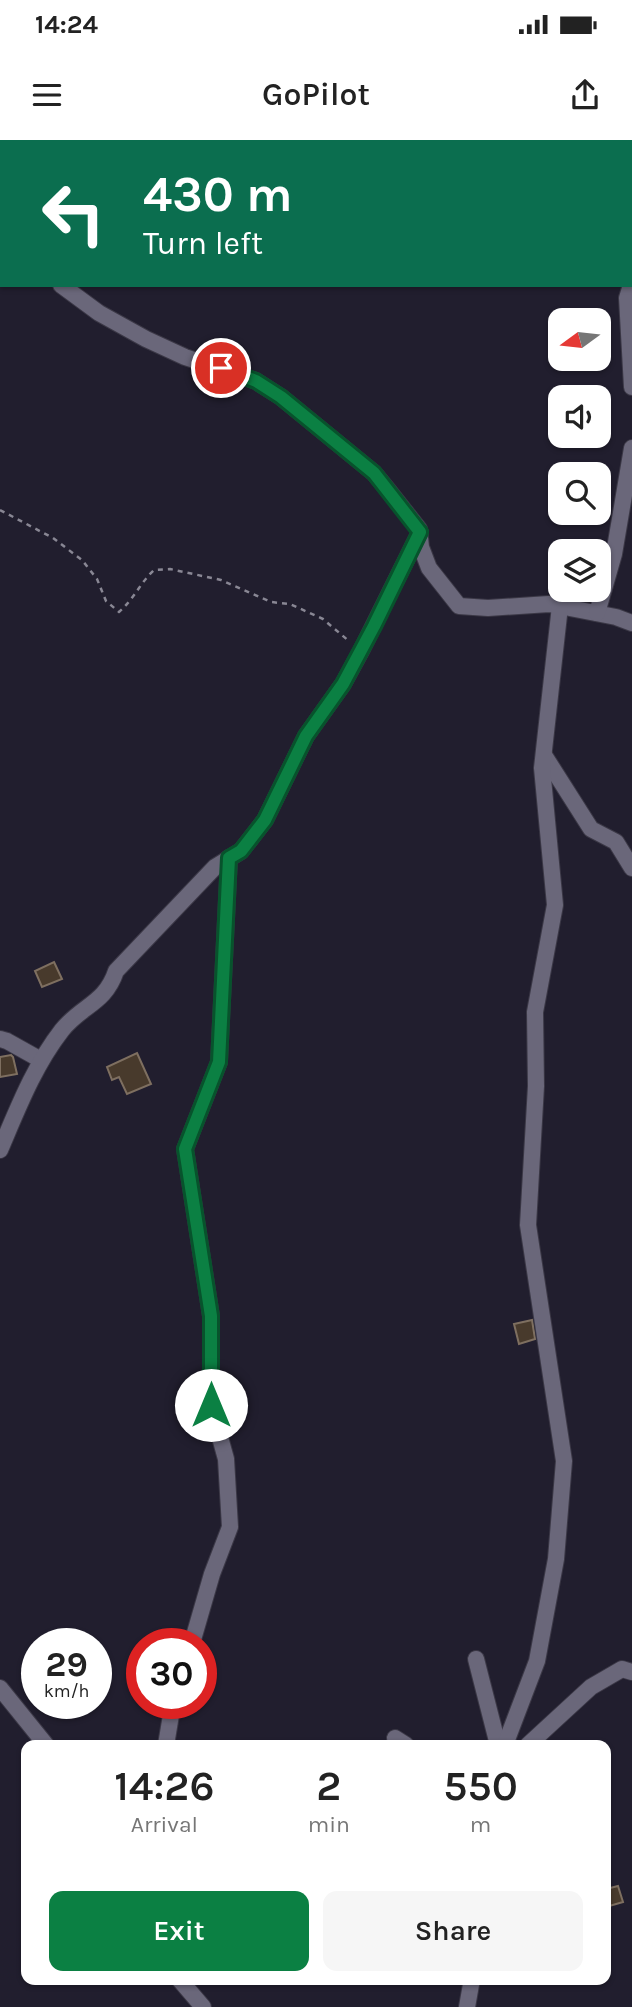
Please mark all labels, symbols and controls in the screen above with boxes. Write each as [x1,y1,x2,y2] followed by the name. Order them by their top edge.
[35,9,98,40] text: 14:24
[28,76,66,114] icon: menu
[262,76,370,113] text: GoPilot
[566,76,604,114] icon: share
[143,166,293,223] text: 430 m
[28,168,119,259] icon: left
[143,225,263,262] text: Turn left
[548,308,611,371] north arrow
[548,308,611,602] map controls
[191,338,251,398] pin
[202,349,240,387] icon: arrive
[548,385,611,448] button: sound
[548,462,611,525] button: search
[548,539,611,602] button: layers
[174,1368,248,1442] position arrow
[126,1628,217,1719] speed limit sign: 30
[45,1644,88,1685] text: 29
[44,1680,89,1702] text: km/h
[114,1761,215,1811] text: 14:26
[316,1761,341,1811] text: 2
[443,1761,518,1811] text: 550
[131,1811,198,1838] text: Arrival
[308,1811,350,1838] text: min
[470,1811,491,1838] text: m
[49,1891,309,1971] button: Exit
[323,1891,583,1971] button: Share

